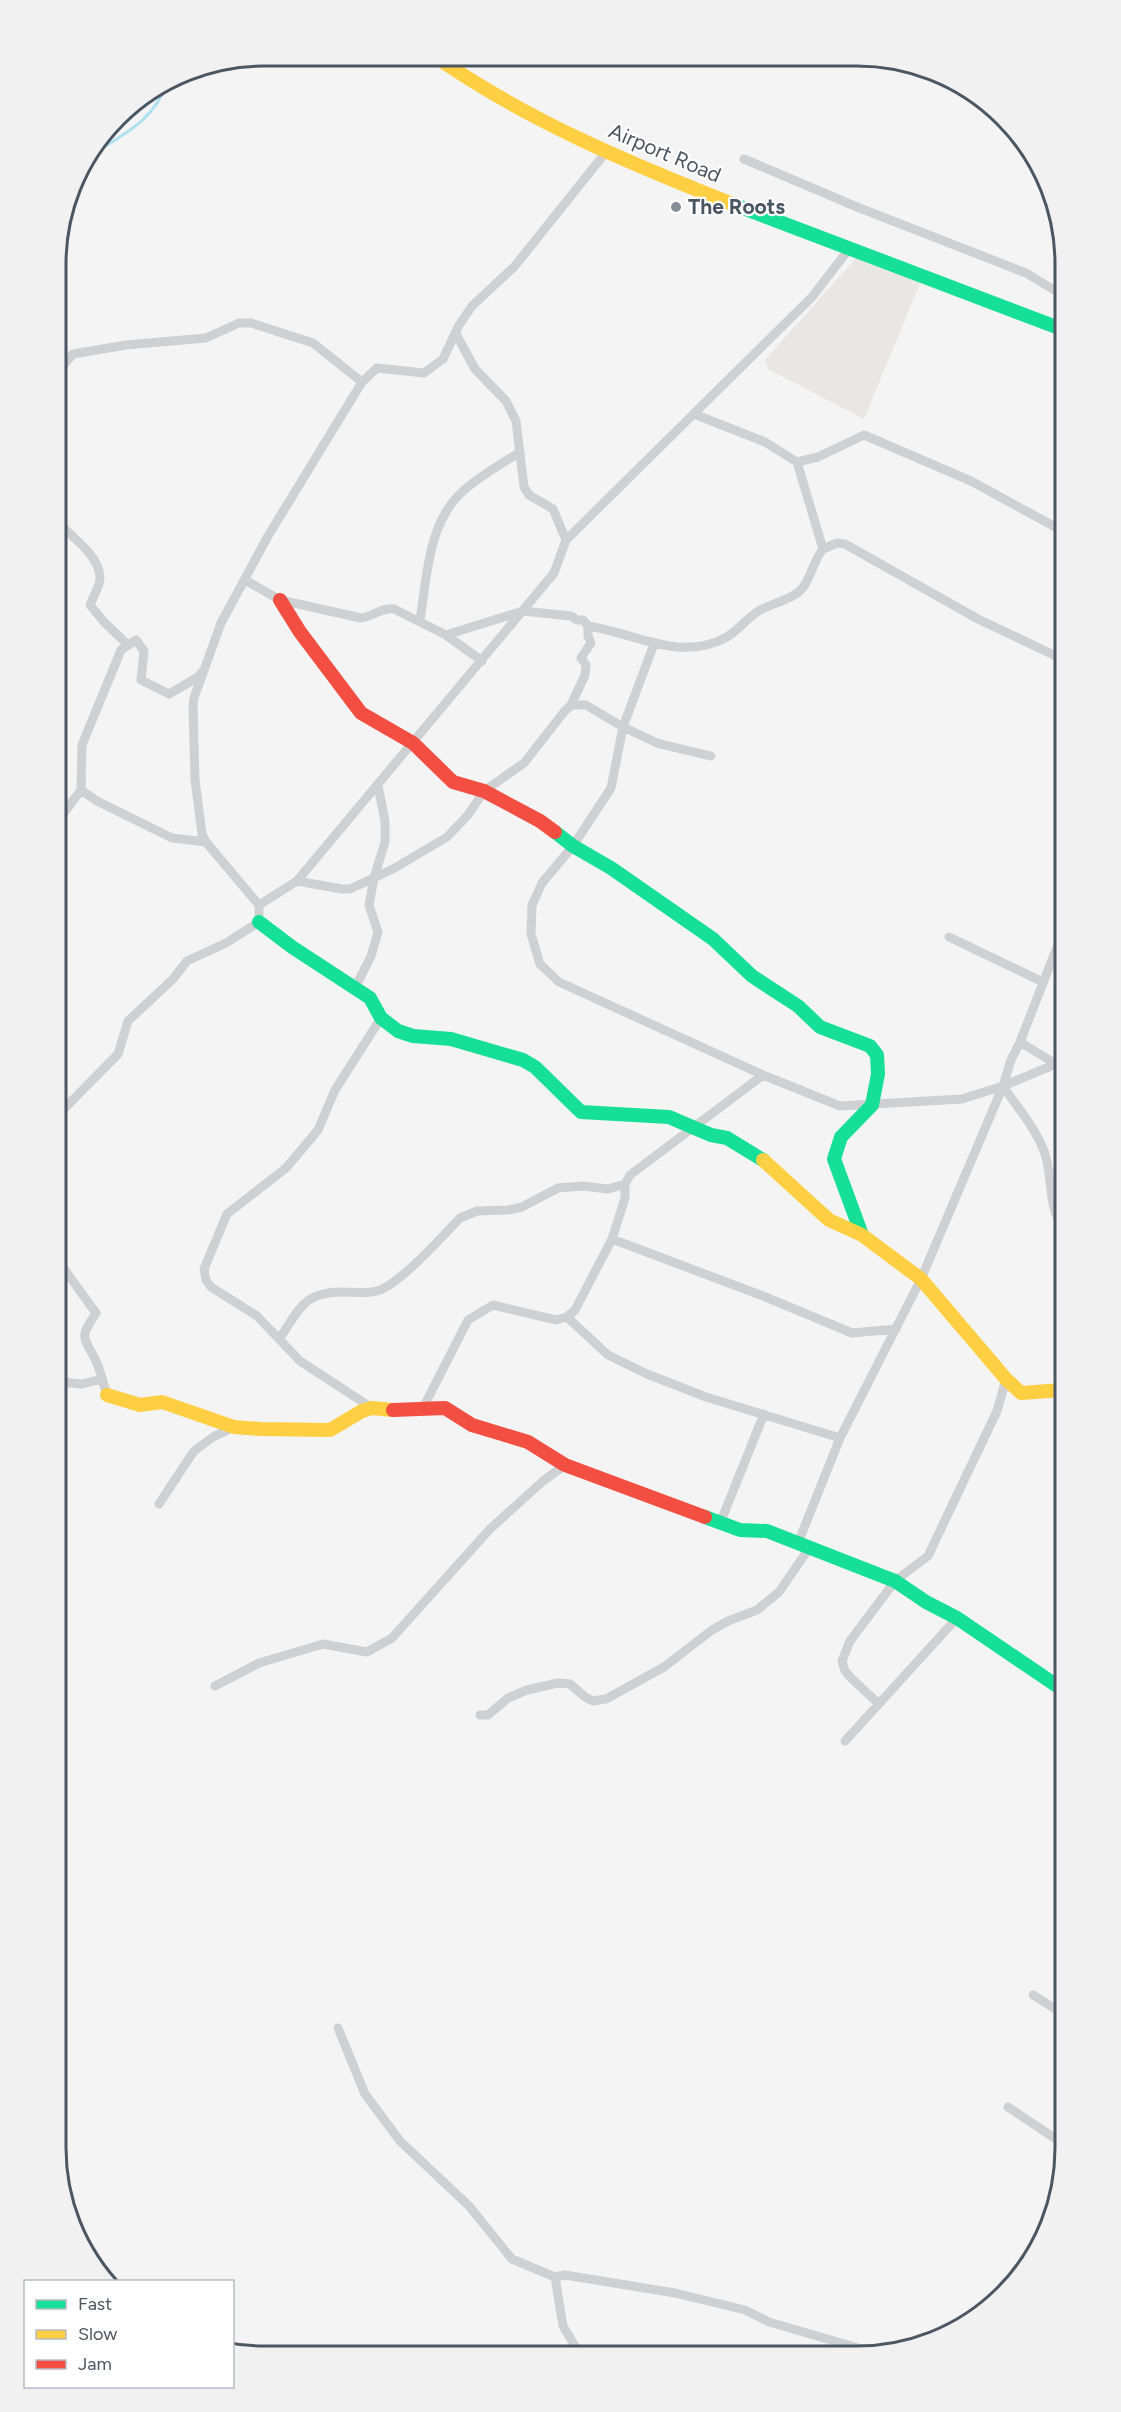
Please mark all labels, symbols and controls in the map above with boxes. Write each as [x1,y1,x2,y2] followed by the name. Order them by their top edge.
[605,118,725,187] street label: Airport Road
[688,194,785,219] place label: The Roots
[669,200,683,214] marker: The Roots
[24,2280,234,2388] legend
[78,2293,112,2315] text: Fast
[78,2323,117,2345] text: Slow
[78,2353,112,2375] text: Jam

